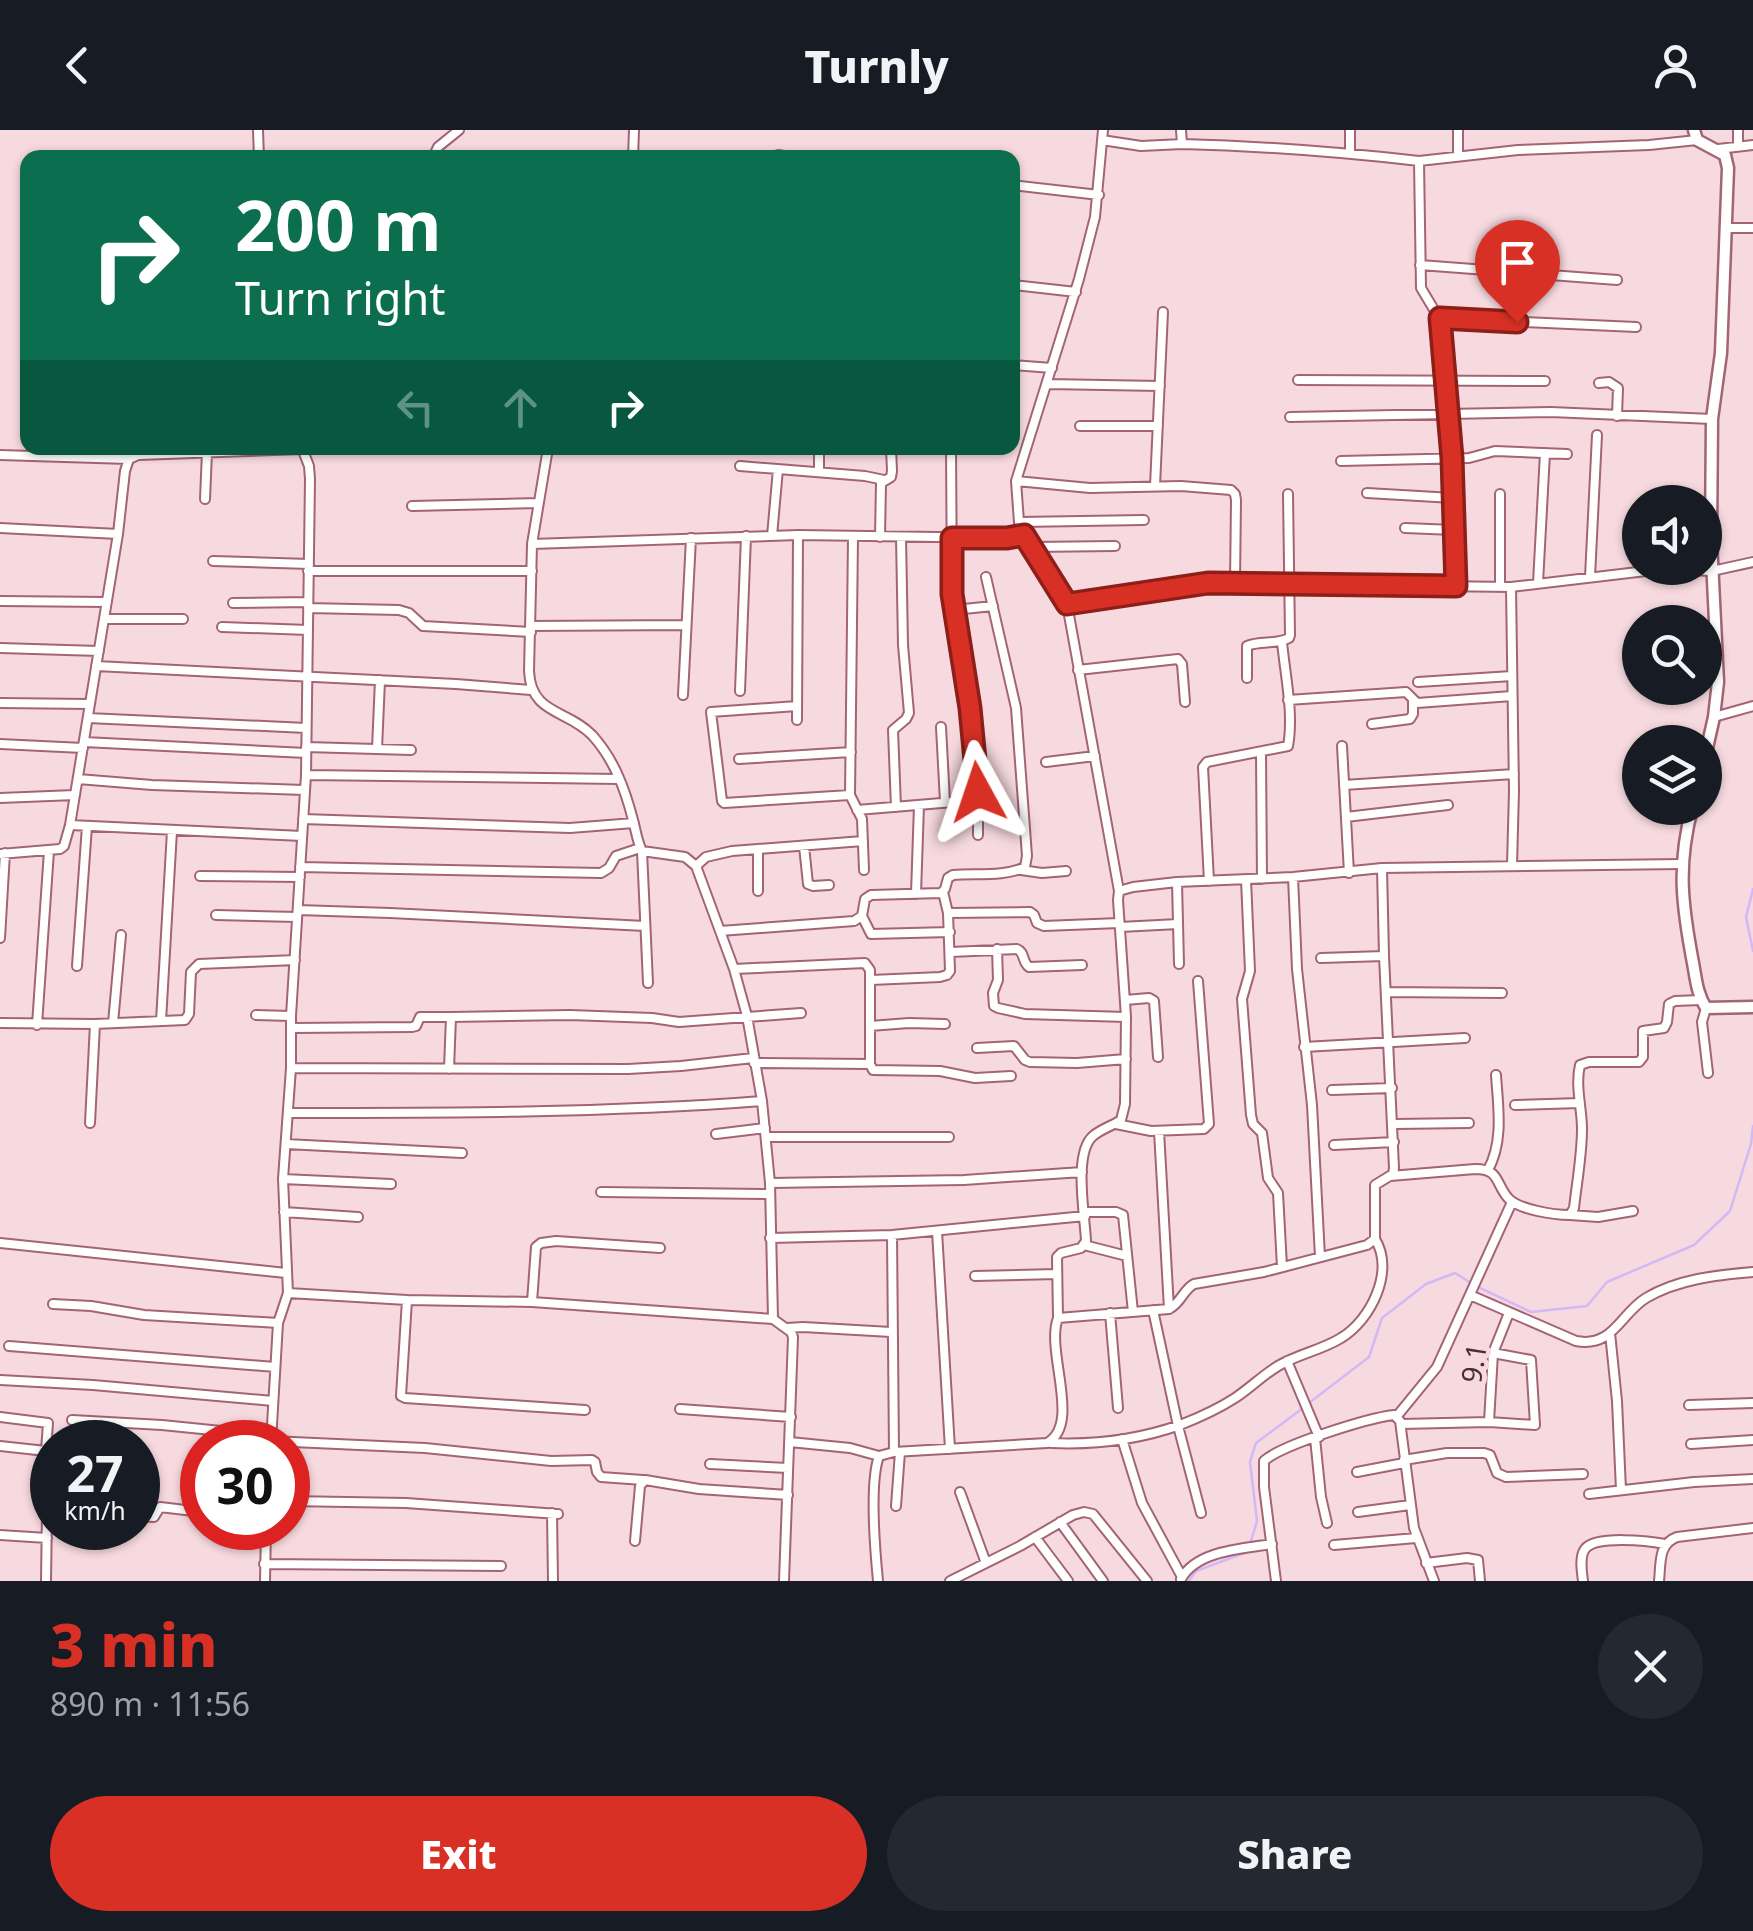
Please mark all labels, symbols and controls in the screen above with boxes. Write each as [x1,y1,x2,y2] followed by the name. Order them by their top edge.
[804,35,949,96] text: Turnly
[50,38,105,93] icon: back
[1648,38,1703,93] icon: person
[235,176,442,272] text: 200 m
[70,190,200,320] icon: right
[1475,220,1560,323] pin
[1490,235,1545,290] icon: arrive
[235,267,446,328] text: Turn right
[388,380,443,435] icon: left
[493,380,548,435] icon: ahead
[598,380,653,435] icon: right
[1622,485,1722,825] map controls
[1622,485,1722,585] button: sound
[1622,605,1722,705] button: search
[1622,725,1722,825] button: layers
[926,740,1030,844] position arrow
[1451,1340,1495,1386] street label: 9.1
[180,1420,310,1550] speed limit sign: 30
[66,1439,124,1507] text: 27
[64,1493,126,1527] text: km/h
[50,1603,218,1685] text: 3 min
[1598,1614,1703,1719] button: close
[50,1682,250,1725] text: 890 m · 11:56
[50,1796,867,1911] button: Exit
[887,1796,1703,1911] button: Share

